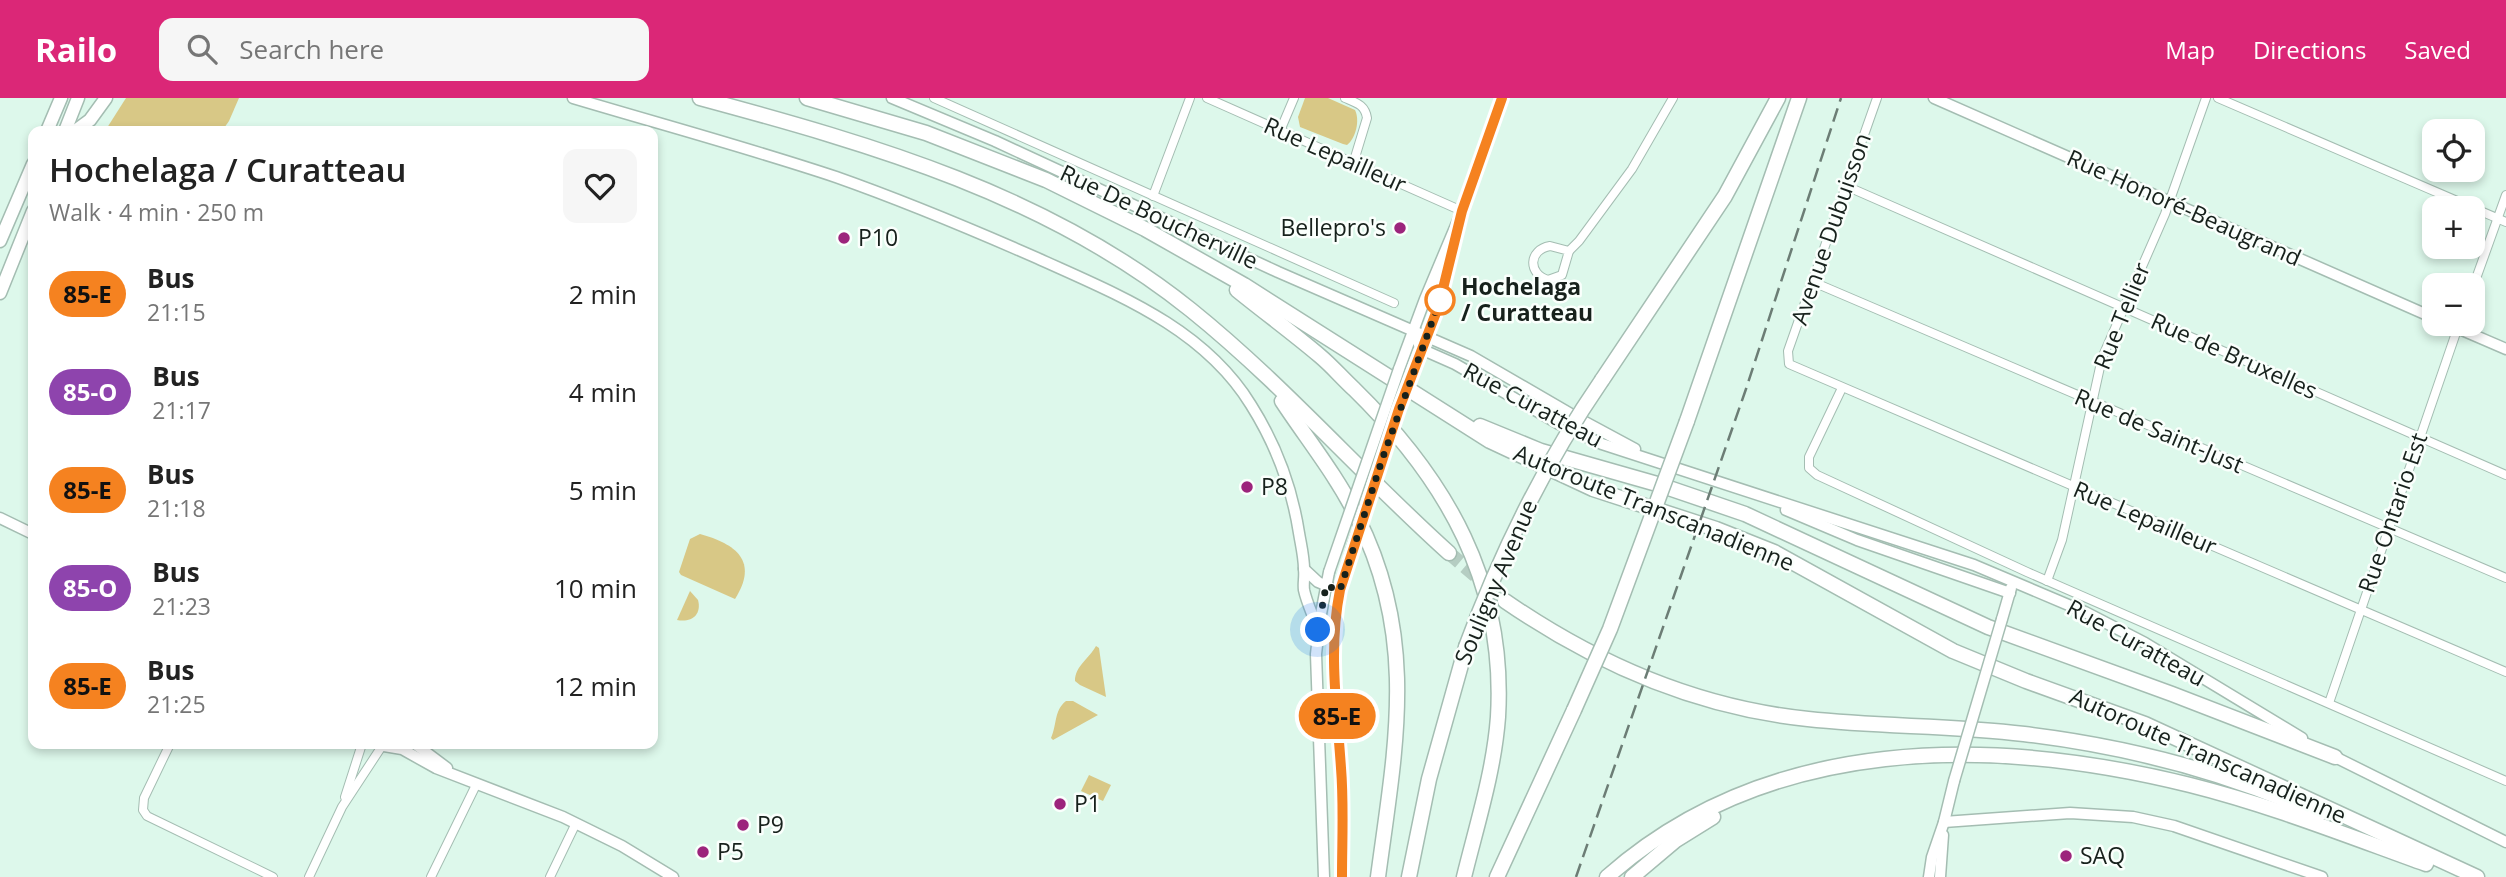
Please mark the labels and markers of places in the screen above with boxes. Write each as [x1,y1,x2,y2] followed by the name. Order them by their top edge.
[1280,211,1386,243] place label: Bellepro's
[1392,220,1408,236] marker: Bellepro's
[858,221,898,253] place label: P10
[836,230,852,246] marker: P10
[1461,270,1593,328] place label: Hochelaga / Curatteau
[1425,285,1455,315] marker: Hochelaga / Curatteau
[1261,470,1288,502] place label: P8
[1239,479,1255,495] marker: P8
[1074,787,1101,819] place label: P1
[1052,796,1068,812] marker: P1
[757,808,784,840] place label: P9
[735,817,751,833] marker: P9
[717,835,744,867] place label: P5
[2080,839,2125,871] place label: SAQ
[695,844,711,860] marker: P5
[2058,848,2074,864] marker: SAQ

